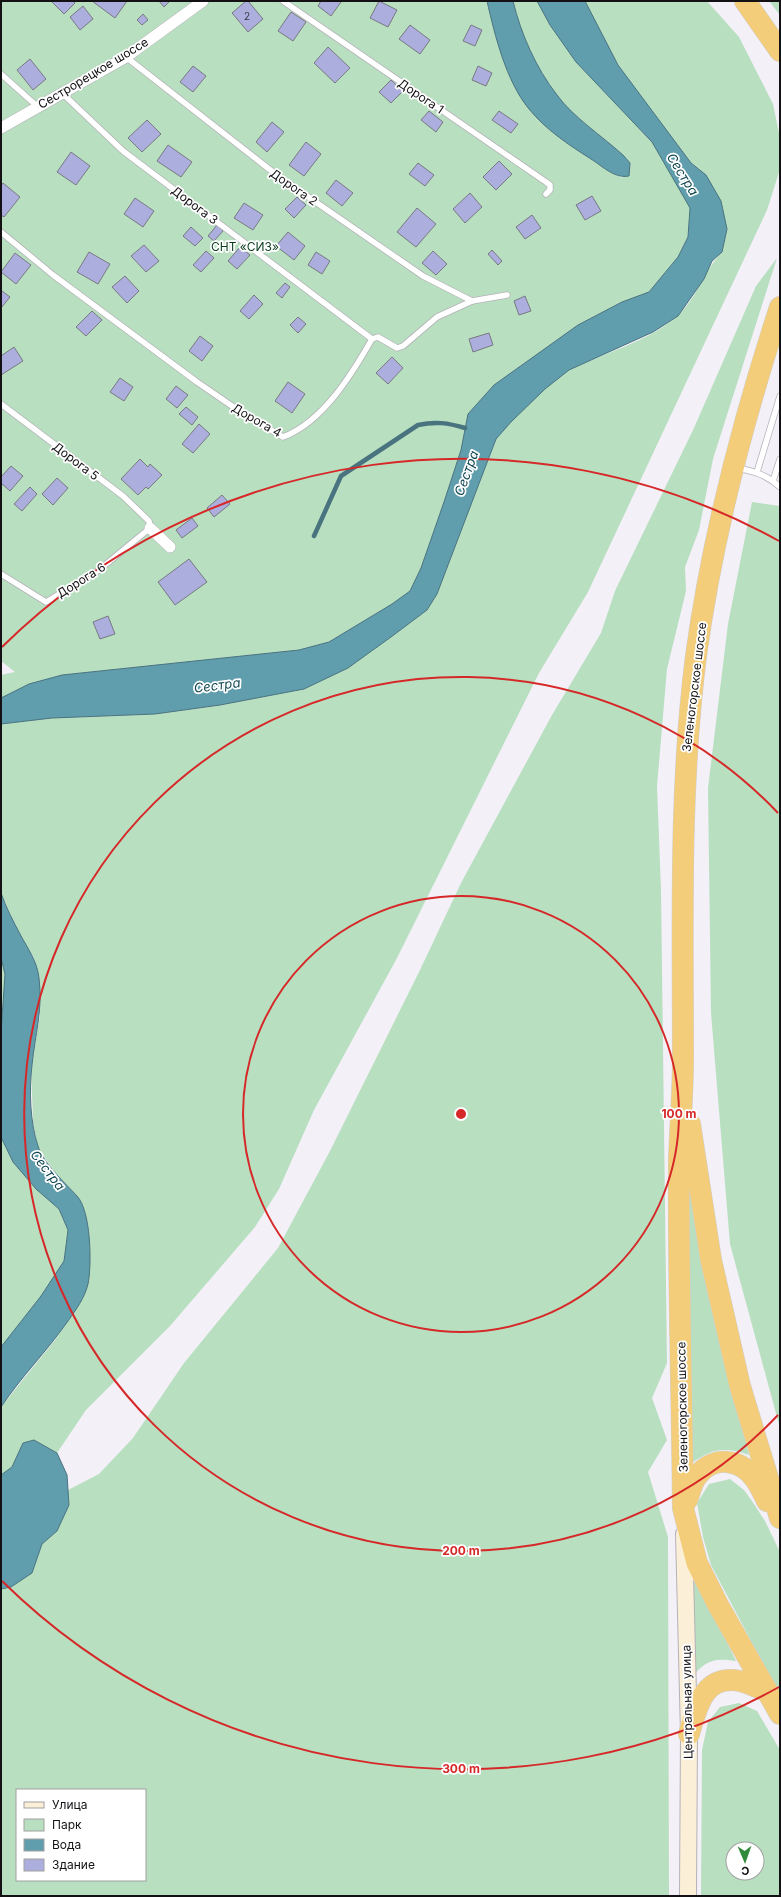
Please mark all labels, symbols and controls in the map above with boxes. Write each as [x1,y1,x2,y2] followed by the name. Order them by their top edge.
[244,10,250,22] house number: 2
[35,34,151,112] street label: Сестрорецкое шоссе
[395,75,447,117] street label: Дорога 1
[664,150,702,198] water label: Сестра
[267,165,321,209] street label: Дорога 2
[169,183,221,227] street label: Дорога 3
[211,239,279,254] park label: СНТ «СИЗ»
[230,400,285,440] street label: Дорога 4
[50,439,102,483] street label: Дорога 5
[450,448,482,498] water label: Сестра
[54,559,108,601] street label: Дорога 6
[679,621,709,753] street label: Зеленогорское шоссе
[193,674,241,696] water label: Сестра
[661,1106,697,1121] text: 100 m
[454,1107,468,1121] centre of rings
[27,1147,69,1193] water label: Сестра
[673,1342,691,1472] street label: Зеленогорское шоссе
[442,1543,480,1558] text: 200 m
[679,1645,695,1759] street label: Центральная улица
[442,1761,480,1776] text: 300 m
[16,1789,146,1881] legend
[52,1797,87,1812] text: Улица
[52,1817,82,1832] text: Парк
[52,1837,81,1852] text: Вода
[725,1841,765,1881] north arrow
[52,1857,95,1872] text: Здание
[741,1864,750,1878] text: С

